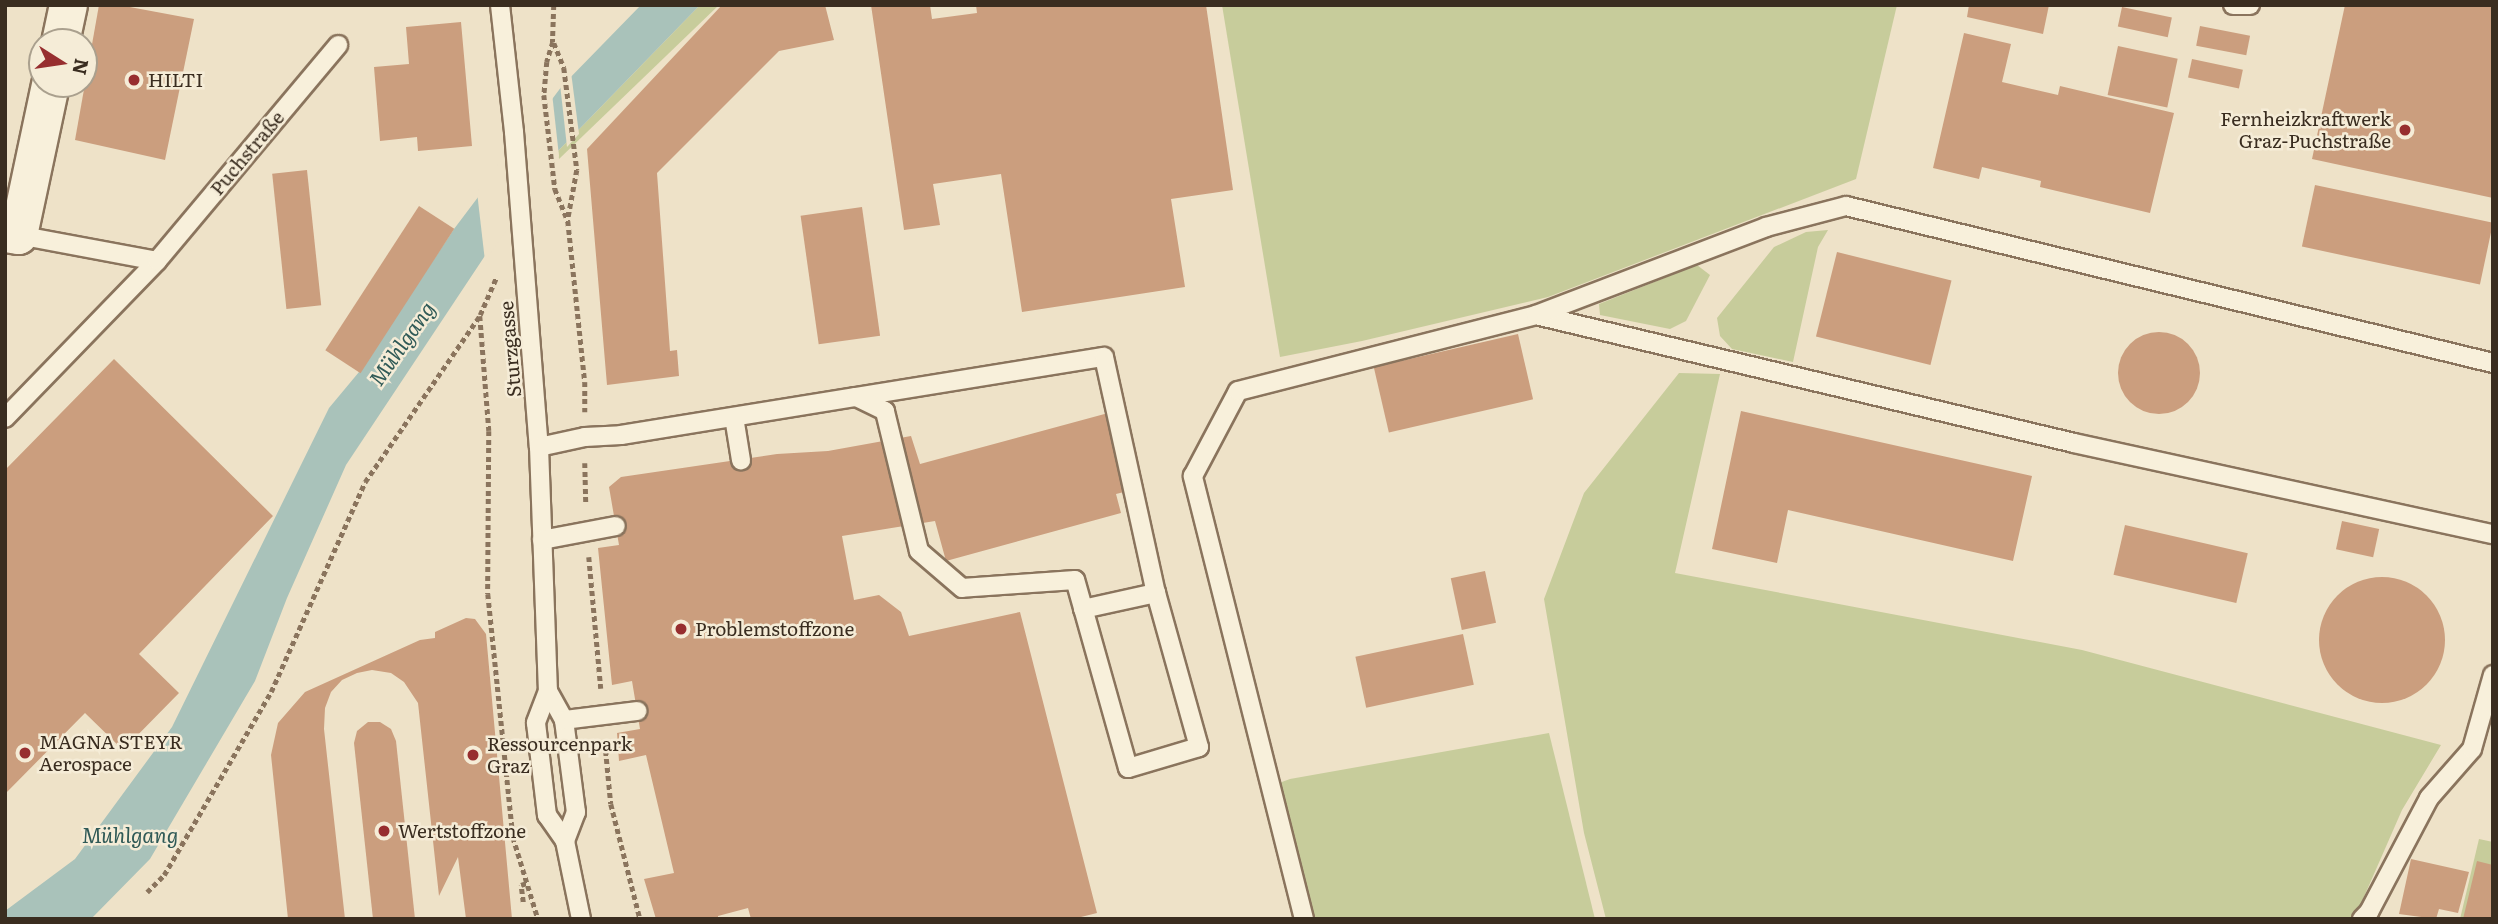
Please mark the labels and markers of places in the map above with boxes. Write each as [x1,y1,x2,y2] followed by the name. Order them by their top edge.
[148,69,203,91] place label: HILTI
[126,72,142,88] marker: HILTI
[2220,108,2391,152] place label: Fernheizkraftwerk Graz-Puchstraße
[2397,122,2413,138] marker: Fernheizkraftwerk Graz-Puchstraße
[695,618,854,640] place label: Problemstoffzone
[673,621,689,637] marker: Problemstoffzone
[39,731,183,775] place label: MAGNA STEYR Aerospace
[487,733,632,777] place label: Ressourcenpark Graz
[17,745,33,761] marker: MAGNA STEYR Aerospace
[465,747,481,763] marker: Ressourcenpark Graz
[398,820,526,842] place label: Wertstoffzone
[376,823,392,839] marker: Wertstoffzone

